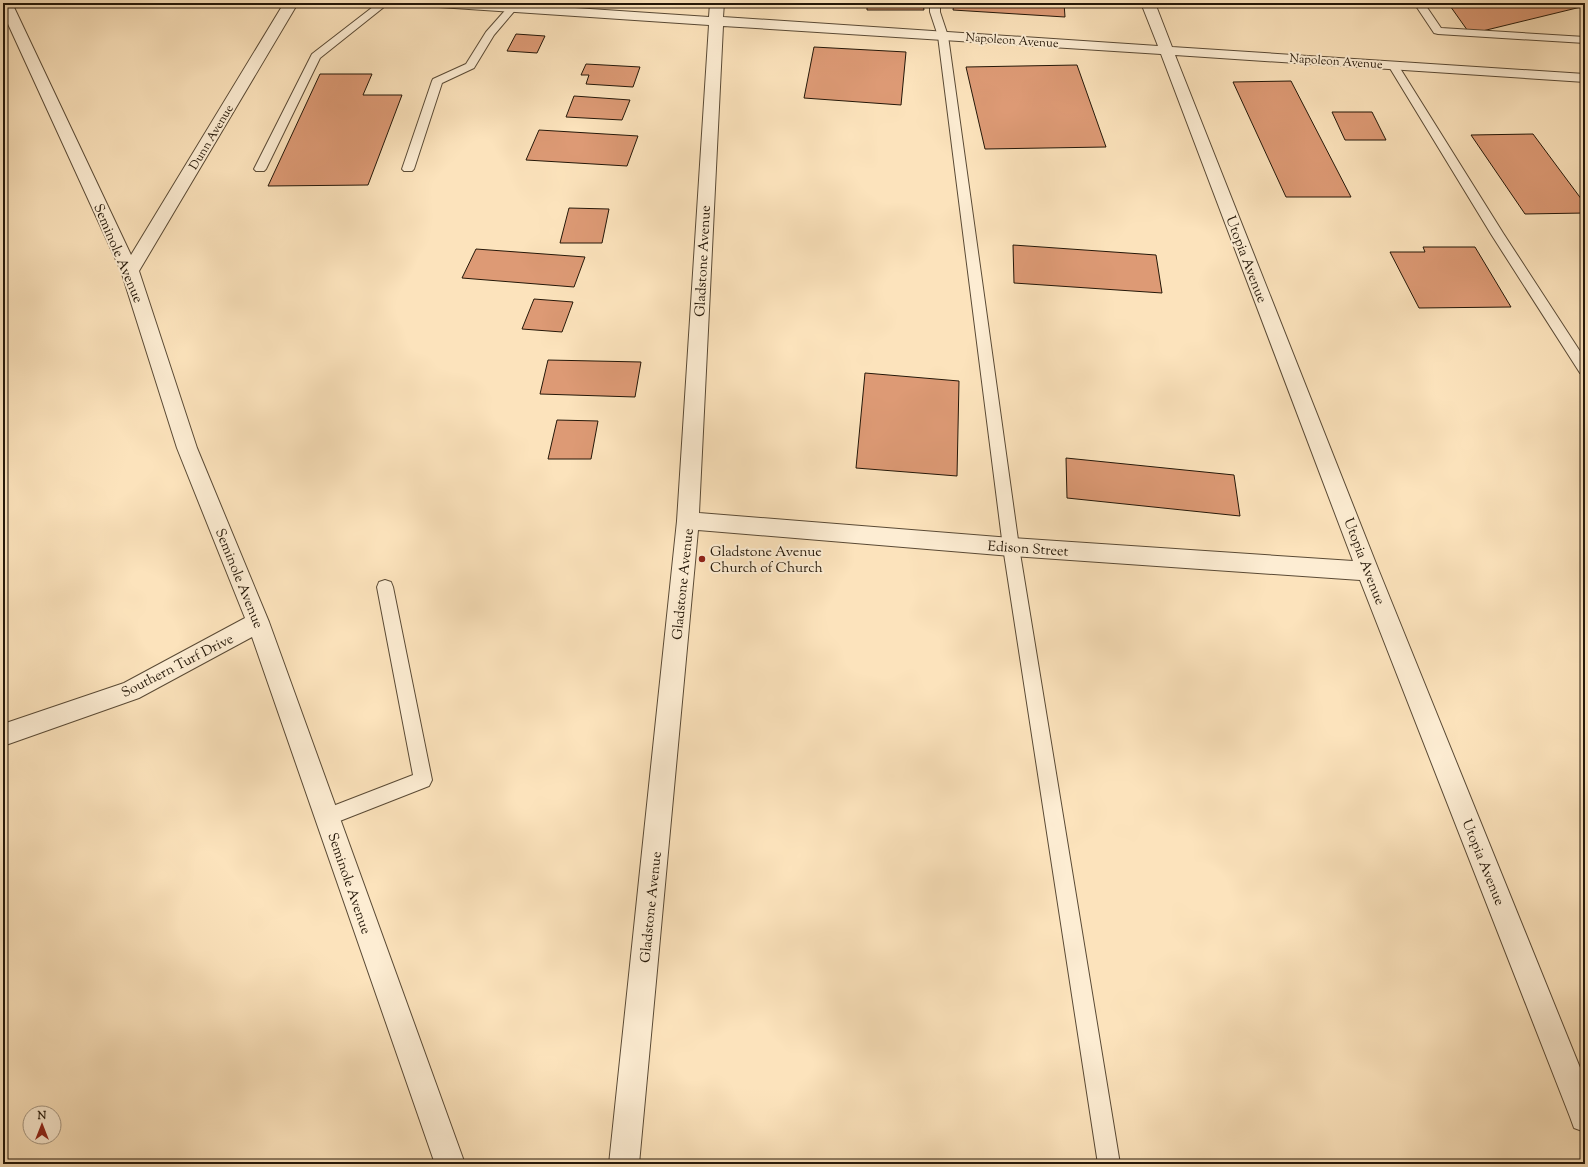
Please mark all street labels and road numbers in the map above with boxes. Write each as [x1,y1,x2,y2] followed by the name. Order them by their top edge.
[965,29,1059,53] street label: Napoleon Avenue
[1289,50,1383,74] street label: Napoleon Avenue
[185,101,239,174] street label: Dunn Avenue
[87,201,147,307] street label: Seminole Avenue
[691,205,717,317] street label: Gladstone Avenue
[1219,213,1271,306] street label: Utopia Avenue
[1337,515,1389,608] street label: Utopia Avenue
[209,526,267,632] street label: Seminole Avenue
[668,528,700,641] street label: Gladstone Avenue
[987,537,1069,563] street label: Edison Street
[118,630,237,704] street label: Southern Turf Drive
[1456,817,1509,909] street label: Utopia Avenue
[321,830,375,937] street label: Seminole Avenue
[636,851,668,964] street label: Gladstone Avenue

